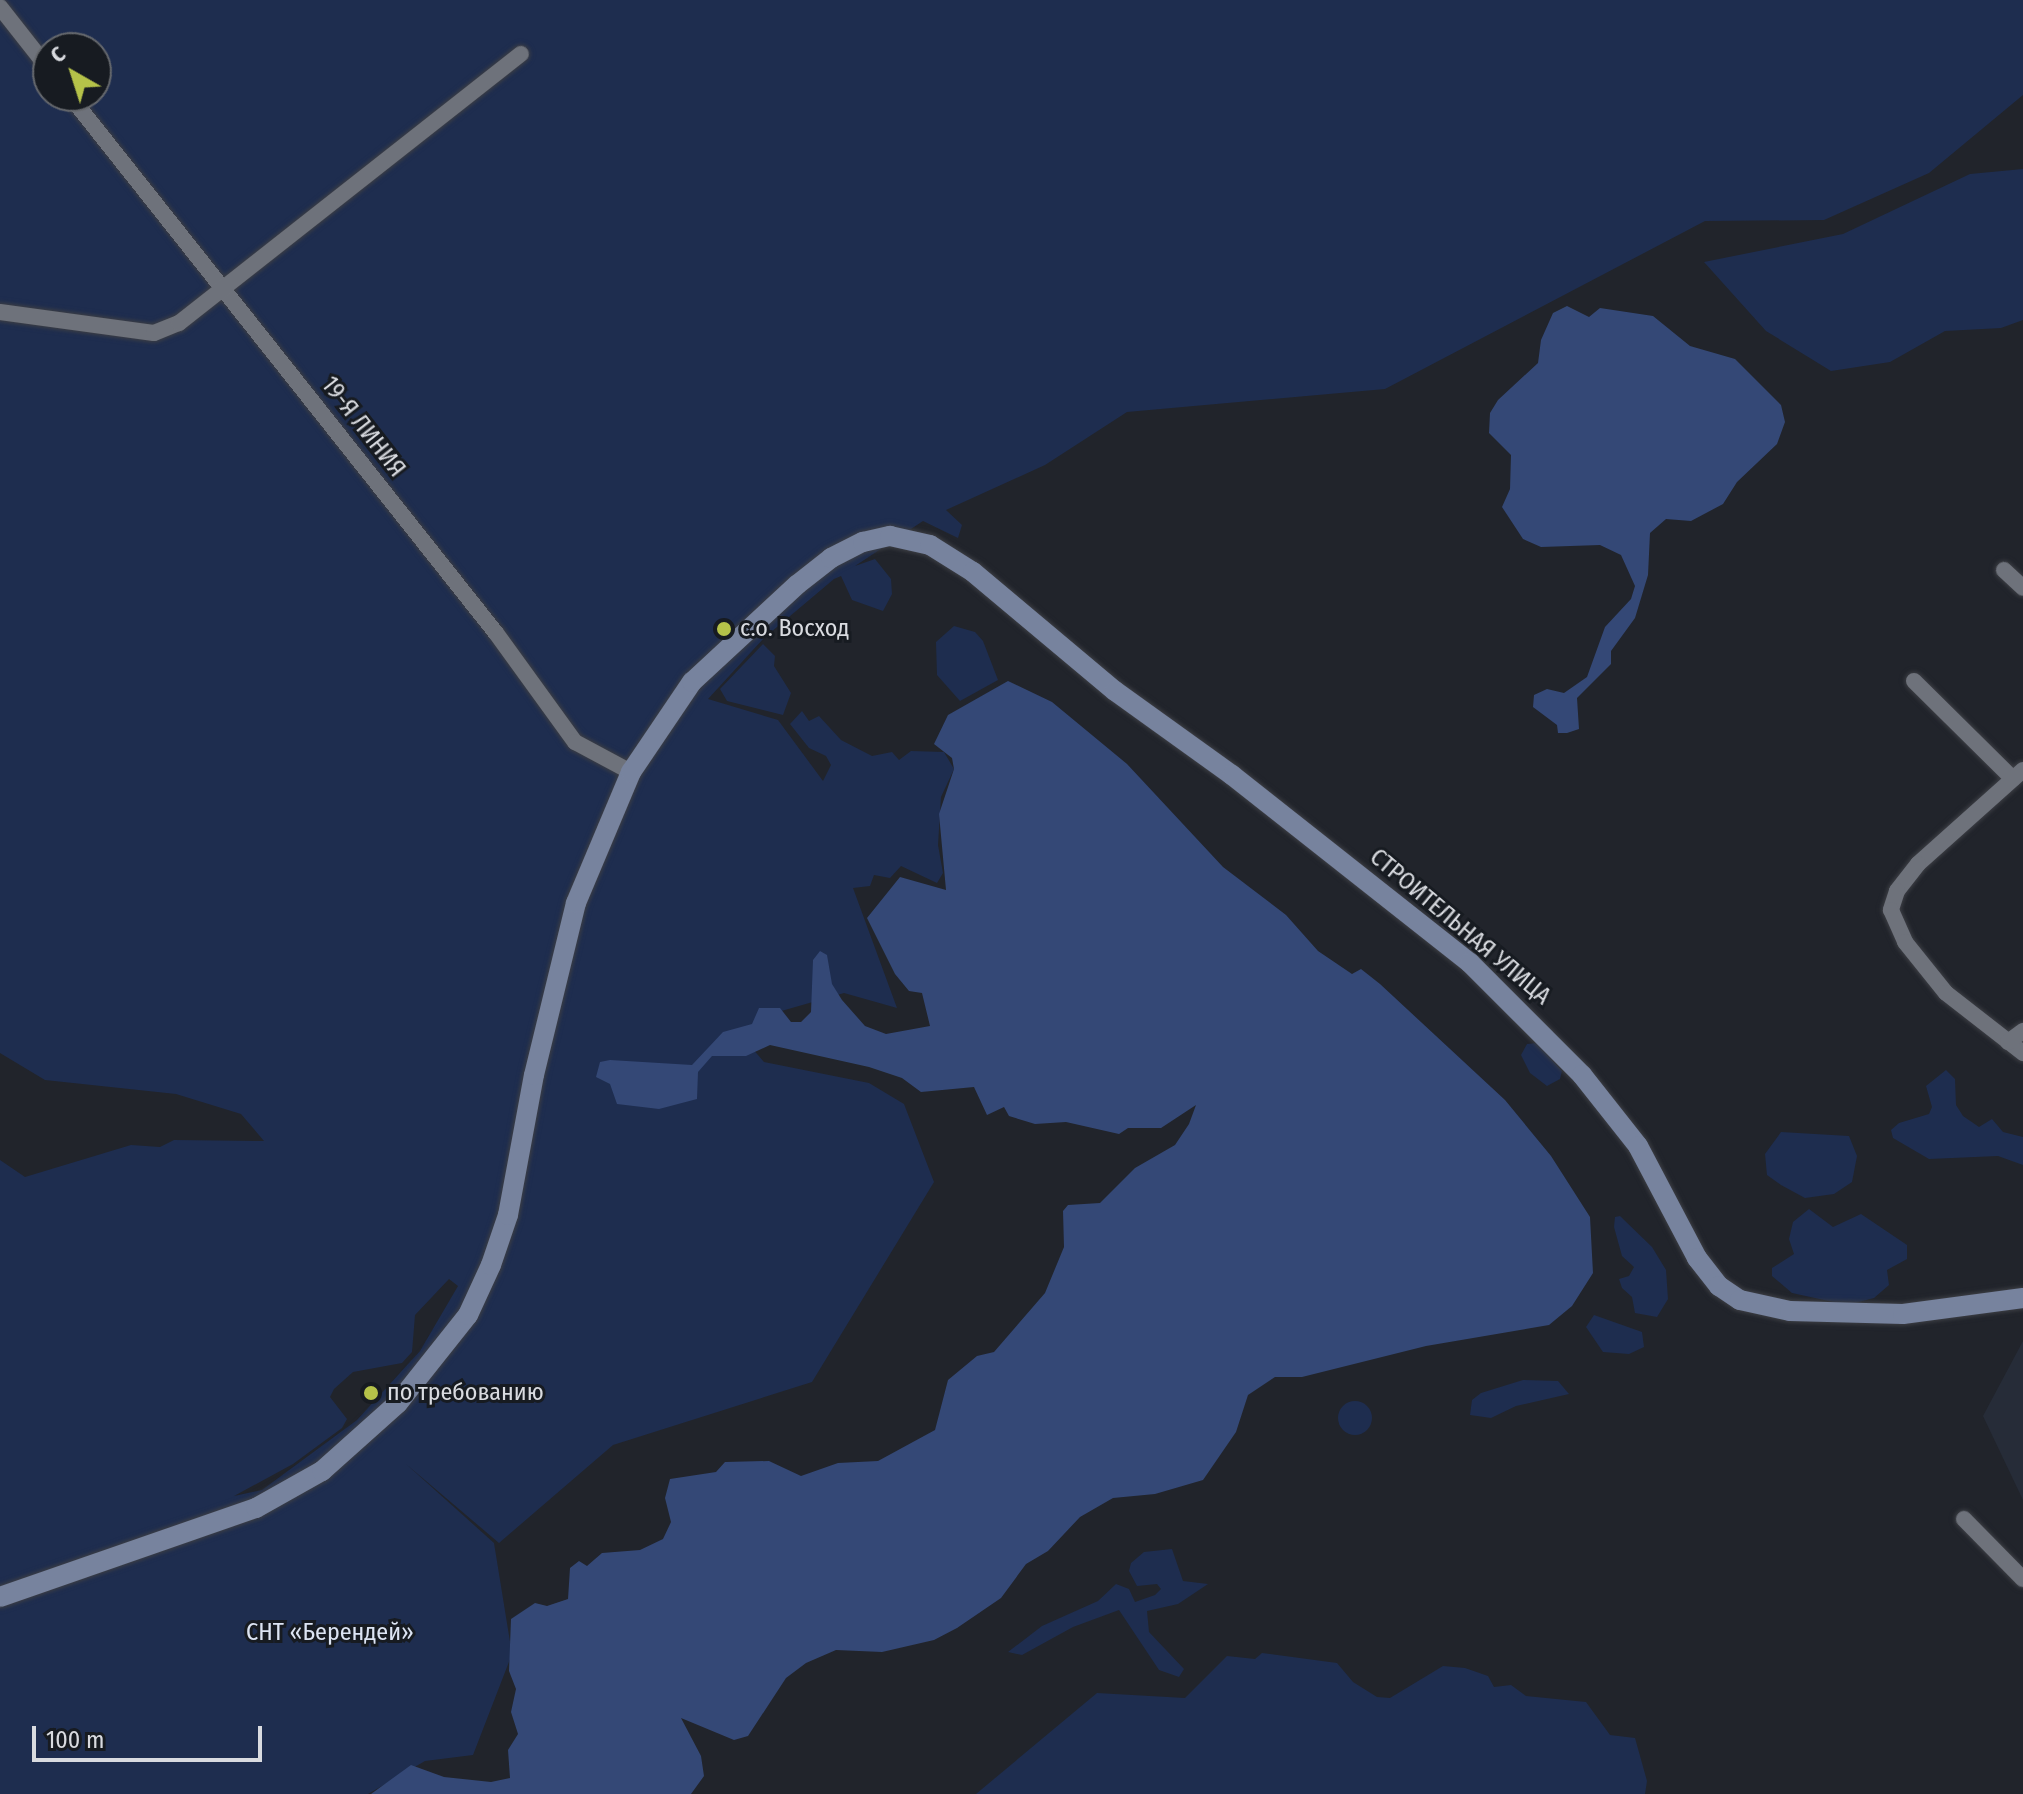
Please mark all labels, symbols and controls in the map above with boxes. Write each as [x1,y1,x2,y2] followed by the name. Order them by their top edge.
[32,32,112,112] north arrow
[45,40,71,69] text: С
[315,371,411,483] street label: 19-Я ЛИНИЯ
[740,615,849,643] place label: с.о. Восход
[715,620,733,638] marker: с.о. Восход
[1364,843,1556,1011] street label: СТРОИТЕЛЬНАЯ УЛИЦА
[387,1379,544,1407] place label: по требованию
[362,1384,380,1402] marker: по требованию
[246,1619,414,1647] park label: СНТ «Берендей»
[36,1710,266,1760] scale bar
[46,1726,104,1754] text: 100 m

